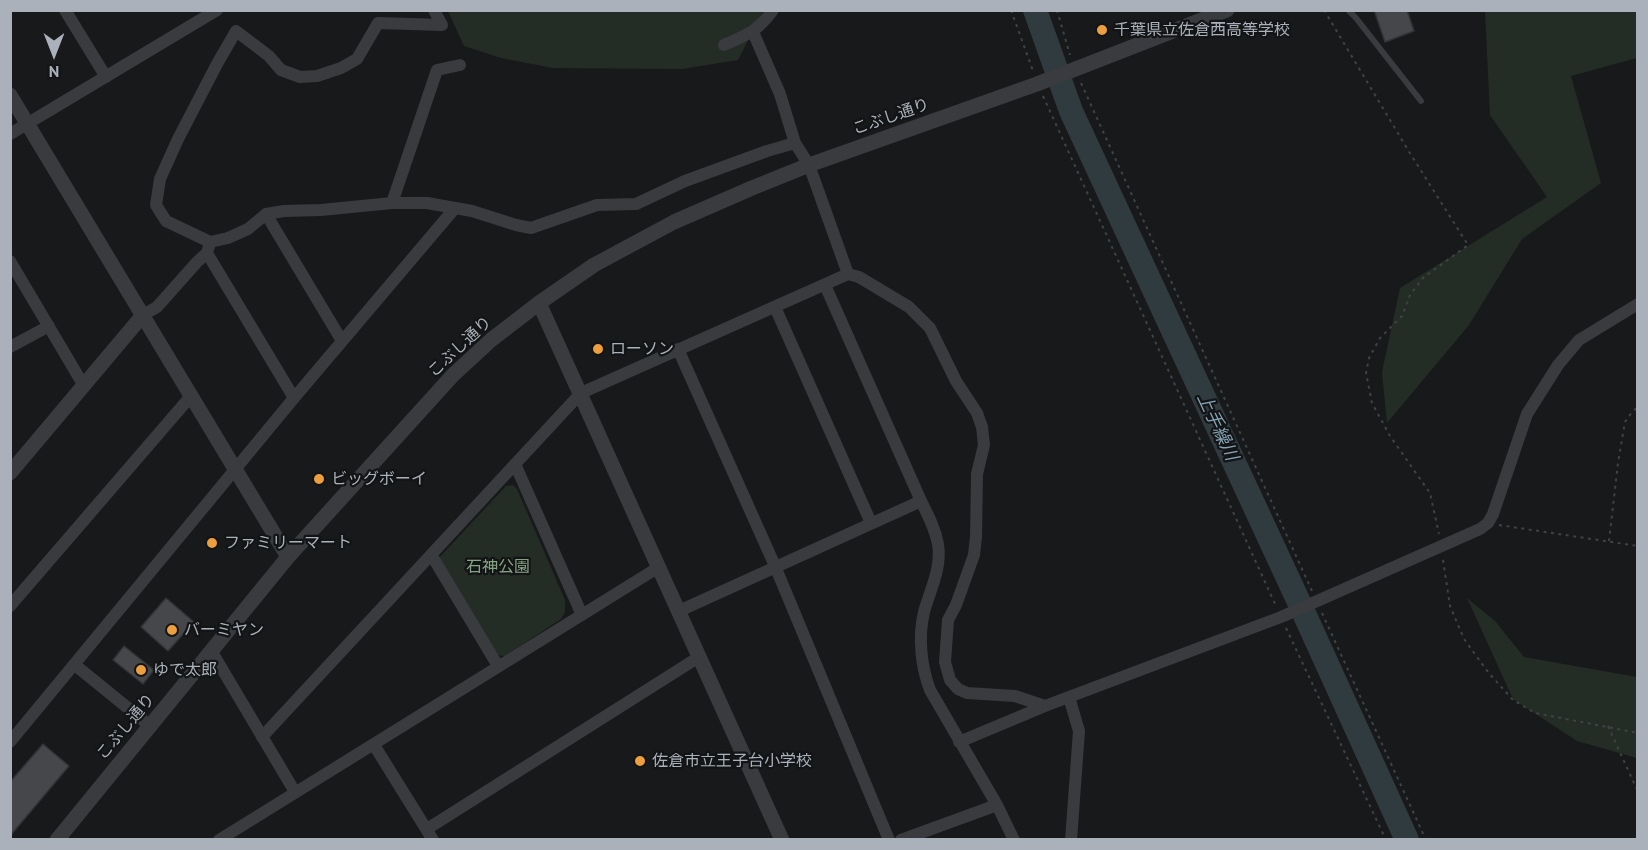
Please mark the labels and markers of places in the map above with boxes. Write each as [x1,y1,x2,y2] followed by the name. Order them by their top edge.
[1114,20,1290,40] place label: 千葉県立佐倉西高等学校
[1095,23,1109,37] marker: 千葉県立佐倉西高等学校
[610,339,674,359] place label: ローソン
[591,342,605,356] marker: ローソン
[331,469,427,489] place label: ビッグボーイ
[312,472,326,486] marker: ビッグボーイ
[224,533,352,553] place label: ファミリーマート
[205,536,219,550] marker: ファミリーマート
[184,620,264,640] place label: バーミヤン
[165,623,179,637] marker: バーミヤン
[153,660,217,680] place label: ゆで太郎
[134,663,148,677] marker: ゆで太郎
[652,751,812,771] place label: 佐倉市立王子台小学校
[633,754,647,768] marker: 佐倉市立王子台小学校

